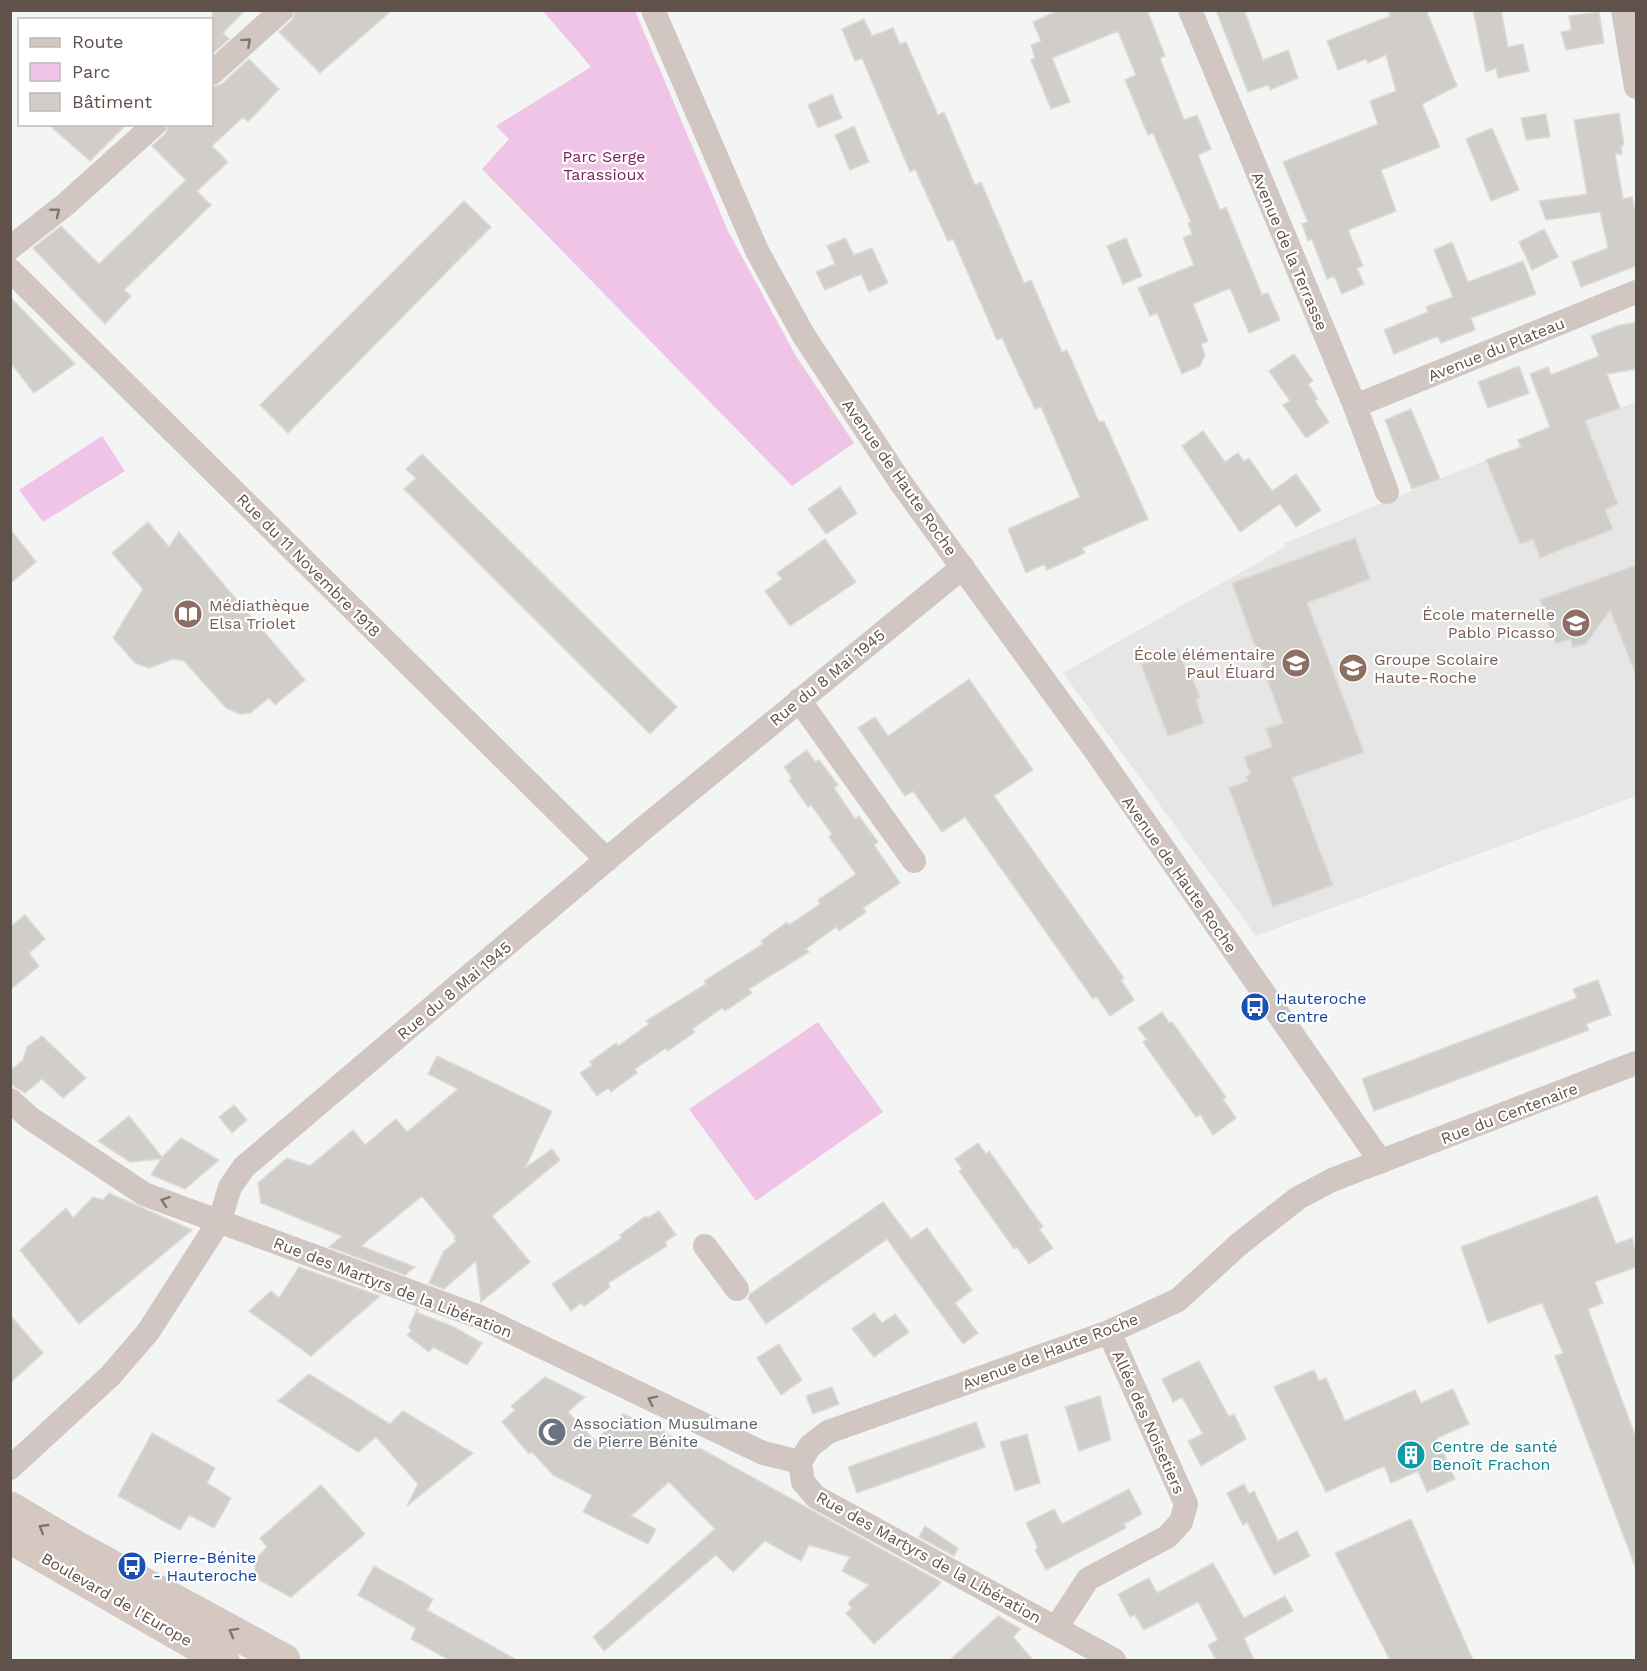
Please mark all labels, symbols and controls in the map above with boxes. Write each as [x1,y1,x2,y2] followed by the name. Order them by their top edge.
[18,18,213,126] legend
[72,31,124,52] text: Route
[240,38,250,49] one-way arrow
[72,61,110,82] text: Parc
[72,91,152,112] text: Bâtiment
[563,147,645,184] park label: Parc Serge Tarassioux
[1247,169,1332,333] street label: Avenue de la Terrasse
[49,208,60,219] one-way arrow
[1425,313,1567,386] street label: Avenue du Plateau
[838,395,961,559] street label: Avenue de Haute Roche
[233,490,384,641] street label: Rue du 11 Novembre 1918
[209,596,310,633] place label: Médiathèque Elsa Triolet
[172,598,204,630] library icon: Médiathèque Elsa Triolet
[1422,605,1555,642] place label: École maternelle Pablo Picasso
[1560,607,1592,639] school or university icon: École maternelle Pablo Picasso
[766,625,889,730] street label: Rue du 8 Mai 1945
[1134,645,1275,682] place label: École élémentaire Paul Éluard
[1280,647,1312,679] school or university icon: École élémentaire Paul Éluard
[1374,650,1499,687] place label: Groupe Scolaire Haute-Roche
[1337,652,1369,684] school or university icon: Groupe Scolaire Haute-Roche
[1118,792,1241,956] street label: Avenue de Haute Roche
[393,937,515,1044] street label: Rue du 8 Mai 1945
[1276,989,1366,1026] place label: Hauteroche Centre
[1239,991,1271,1023] bus stop icon: Hauteroche Centre
[1438,1079,1580,1148] street label: Rue du Centenaire
[160,1195,171,1208] one-way arrow
[271,1233,515,1342] street label: Rue des Martyrs de la Libération
[960,1309,1141,1394] street label: Avenue de Haute Roche
[1108,1347,1189,1497] street label: Allée des Noisetiers
[647,1395,658,1407] one-way arrow
[573,1414,758,1451] place label: Association Musulmane de Pierre Bénite
[536,1416,568,1448] mosque icon: Association Musulmane de Pierre Bénite
[1432,1437,1558,1474] place label: Centre de santé Benoît Frachon
[1395,1439,1427,1471] building icon: Centre de santé Benoît Frachon
[813,1487,1045,1627] street label: Rue des Martyrs de la Libération
[39,1523,49,1535] one-way arrow
[153,1548,257,1585] place label: Pierre-Bénite - Hauteroche
[38,1549,195,1650] street label: Boulevard de l'Europe
[116,1550,148,1582] bus stop icon: Pierre-Bénite - Hauteroche
[228,1628,239,1639] one-way arrow

